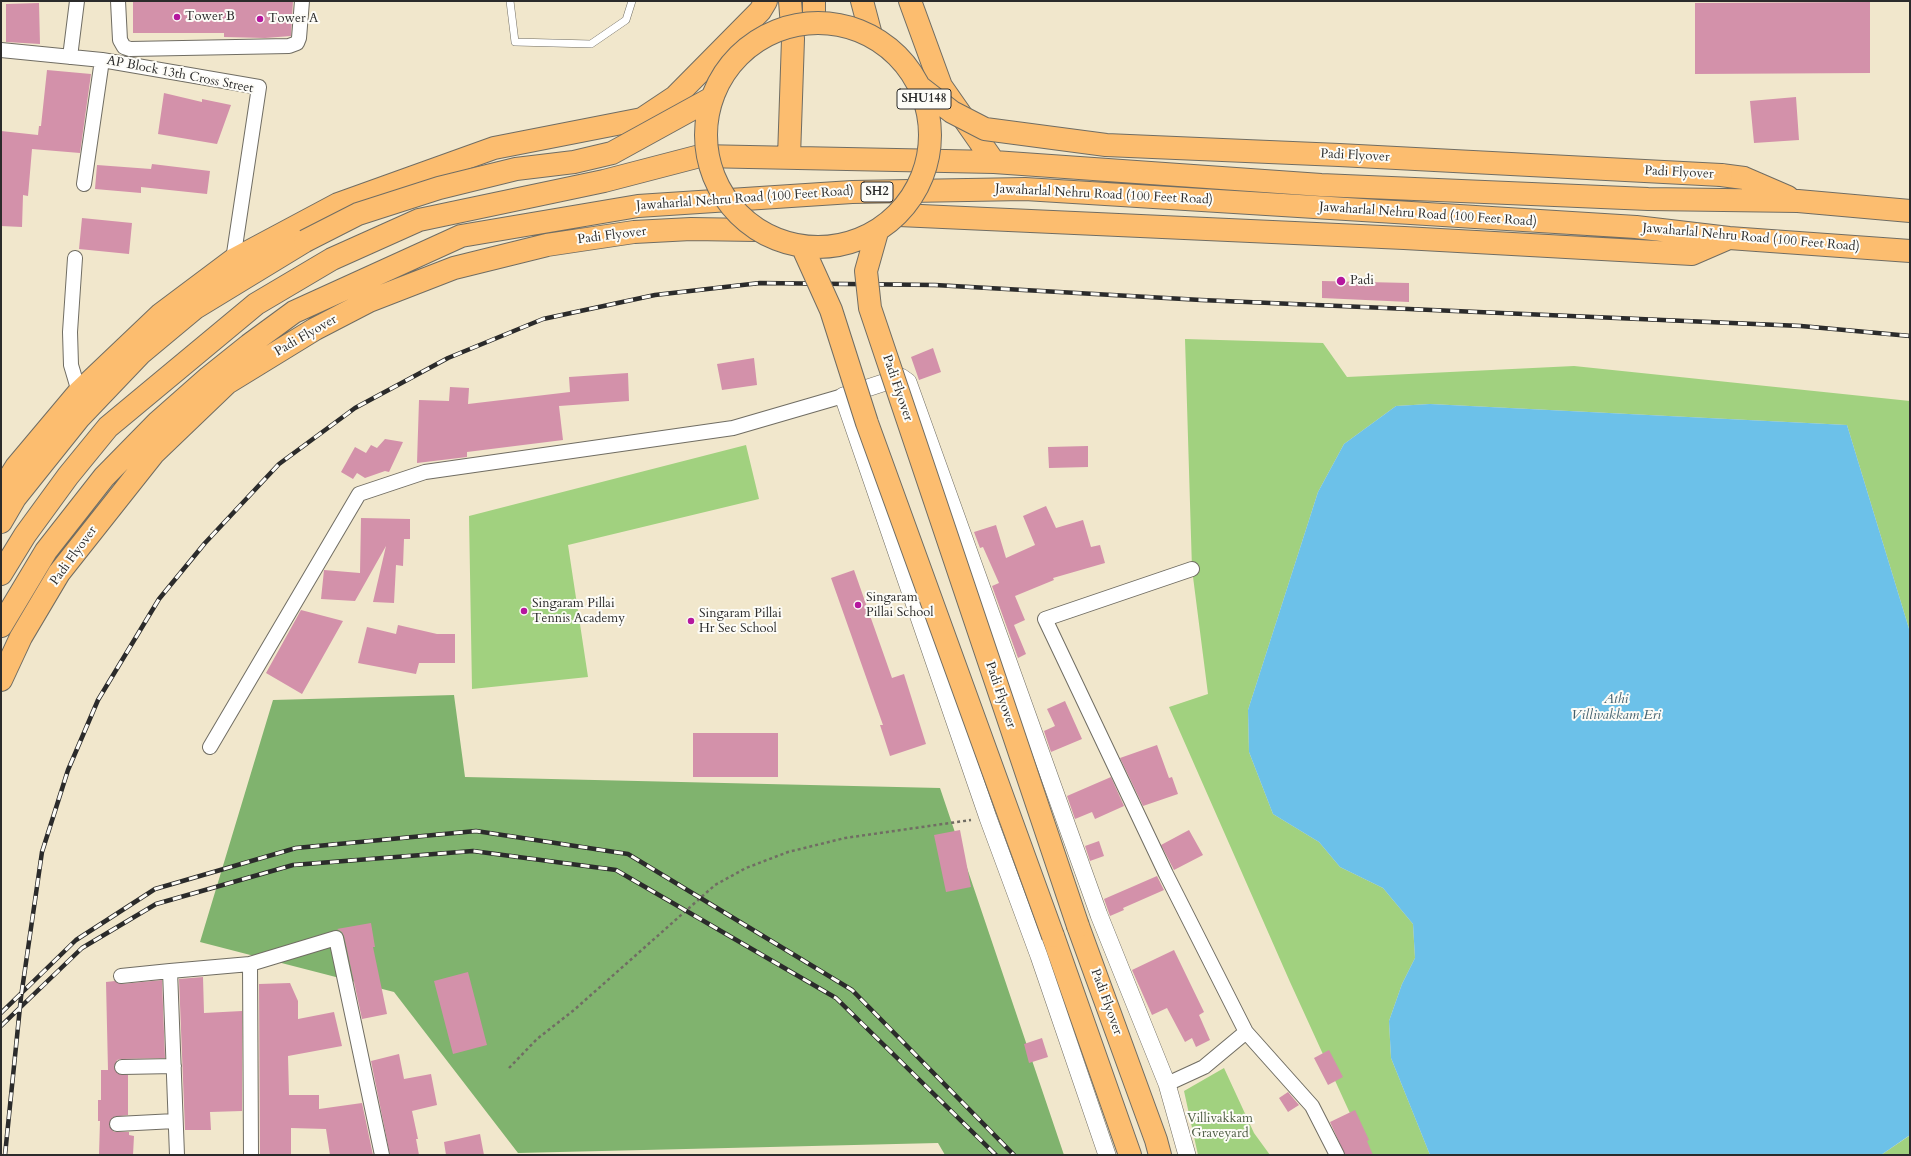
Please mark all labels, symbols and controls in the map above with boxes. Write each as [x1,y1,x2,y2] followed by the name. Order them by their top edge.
[185,9,235,25] place label: Tower B
[268,11,318,27] place label: Tower A
[172,12,182,22] marker: Tower B
[255,14,265,24] marker: Tower A
[105,53,255,97] street label: AP Block 13th Cross Street
[897,89,951,109] road number: SHU148
[1320,146,1390,166] street label: Padi Flyover
[1644,163,1714,183] street label: Padi Flyover
[861,182,893,202] road number: SH2
[995,182,1213,208] street label: Jawaharlal Nehru Road (100 Feet Road)
[636,184,854,214] street label: Jawaharlal Nehru Road (100 Feet Road)
[1319,200,1537,230] street label: Jawaharlal Nehru Road (100 Feet Road)
[1642,221,1860,255] street label: Jawaharlal Nehru Road (100 Feet Road)
[577,224,647,248] street label: Padi Flyover
[1350,273,1374,289] place label: Padi
[1335,275,1347,287] marker: Padi
[272,312,340,360] street label: Padi Flyover
[878,353,916,423] street label: Padi Flyover
[47,523,101,589] street label: Padi Flyover
[866,590,934,621] place label: Singaram Pillai School
[532,596,625,627] place label: Singaram Pillai Tennis Academy
[853,600,863,610] marker: Singaram Pillai School
[519,606,529,616] marker: Singaram Pillai Tennis Academy
[699,606,782,637] place label: Singaram Pillai Hr Sec School
[686,616,696,626] marker: Singaram Pillai Hr Sec School
[981,660,1019,730] street label: Padi Flyover
[1571,692,1661,724] water label: Athi Villivakkam Eri
[1087,967,1125,1037] street label: Padi Flyover
[1187,1111,1253,1142] park label: Villivakkam Graveyard

